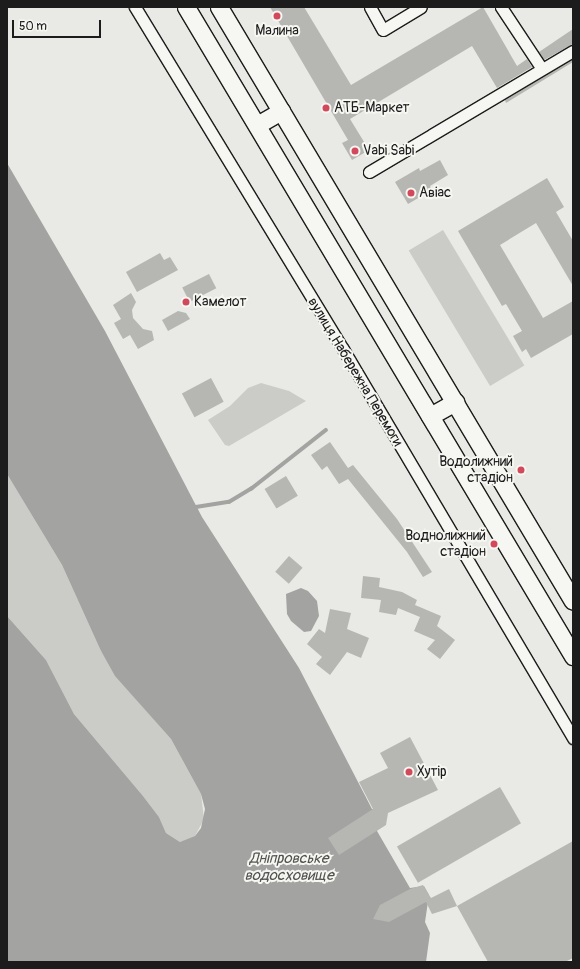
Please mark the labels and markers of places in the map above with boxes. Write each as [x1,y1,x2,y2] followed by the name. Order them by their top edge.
[272,11,282,21] marker: Малина
[255,23,299,39] place label: Малина
[334,100,410,116] place label: АТБ-Маркет
[321,103,331,113] marker: АТБ-Маркет
[363,143,414,159] place label: Vabi Sabi
[350,146,360,156] marker: Vabi Sabi
[419,185,451,201] place label: Авіас
[406,188,416,198] marker: Авіас
[194,294,247,310] place label: Камелот
[181,297,191,307] marker: Камелот
[439,454,513,486] place label: Водолижний стадіон
[516,465,526,475] marker: Водолижний стадіон
[405,528,486,560] place label: Воднолижний стадіон
[489,539,499,549] marker: Воднолижний стадіон
[417,764,447,780] place label: Хутір
[404,767,414,777] marker: Хутір

